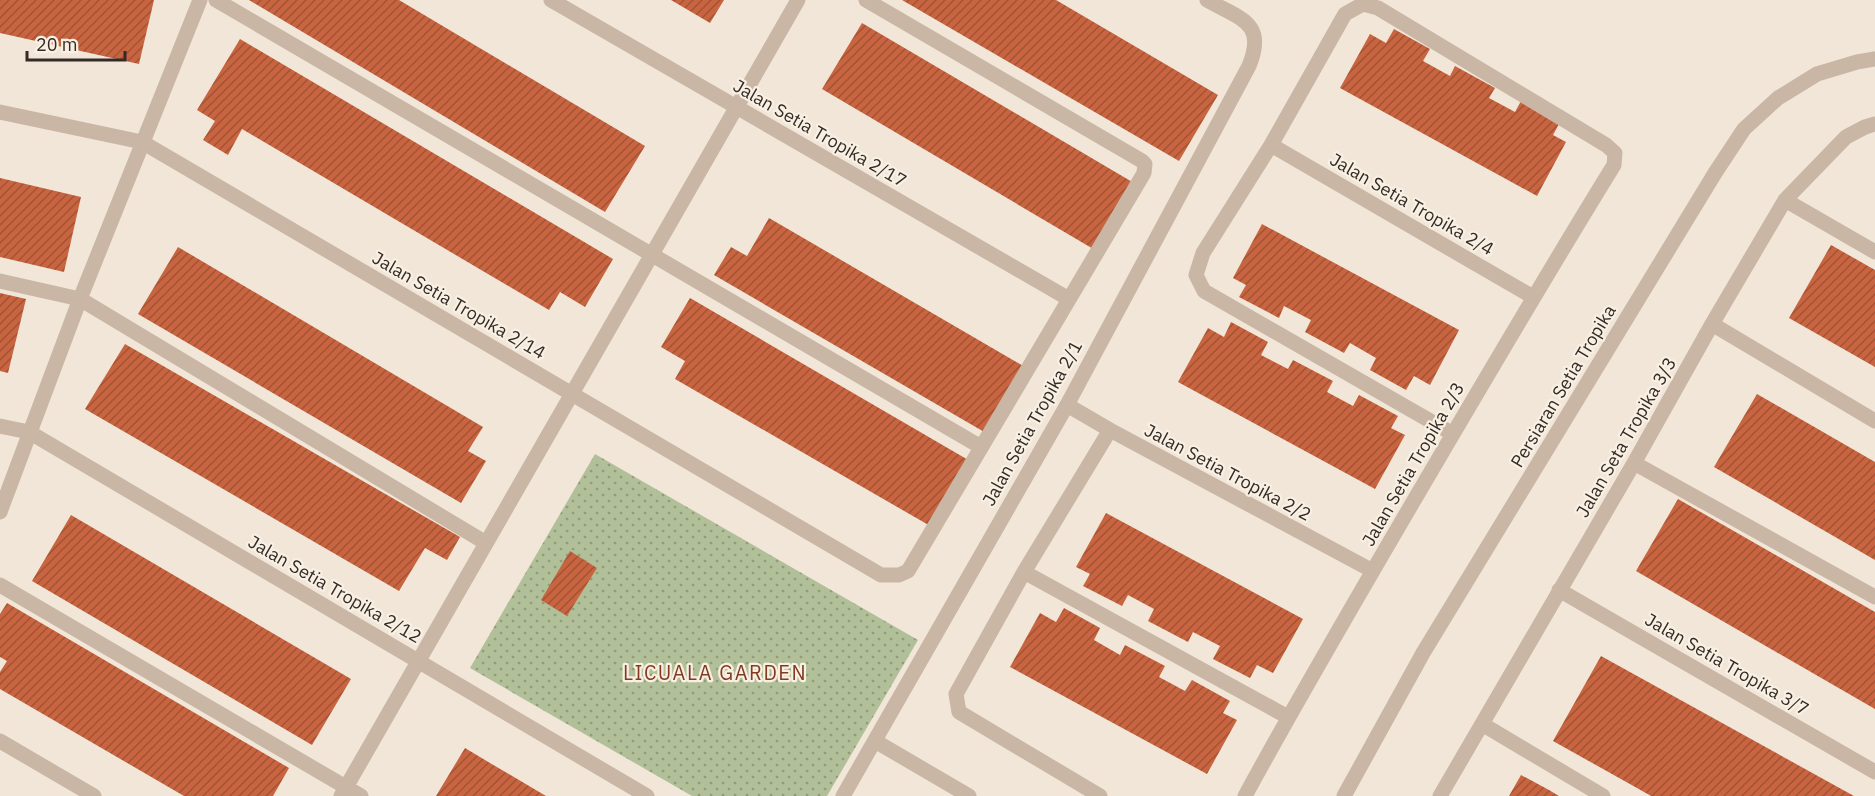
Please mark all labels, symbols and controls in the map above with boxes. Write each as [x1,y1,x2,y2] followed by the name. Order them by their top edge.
[27,24,124,62] scale bar
[36,33,78,56] text: 20 m
[729,74,911,192] street label: Jalan Setia Tropika 2/17
[1326,148,1498,260] street label: Jalan Setia Tropika 2/4
[368,246,550,364] street label: Jalan Setia Tropika 2/14
[1505,300,1621,471] street label: Persiaran Setia Tropika
[977,336,1087,510] street label: Jalan Setia Tropika 2/1
[1571,353,1681,521] street label: Jalan Seta Tropika 3/3
[1357,378,1469,550] street label: Jalan Setia Tropika 2/3
[1141,418,1315,526] street label: Jalan Setia Tropika 2/2
[244,530,426,648] street label: Jalan Setia Tropika 2/12
[1641,608,1813,720] street label: Jalan Setia Tropika 3/7
[623,659,807,686] district label: LICUALA GARDEN

